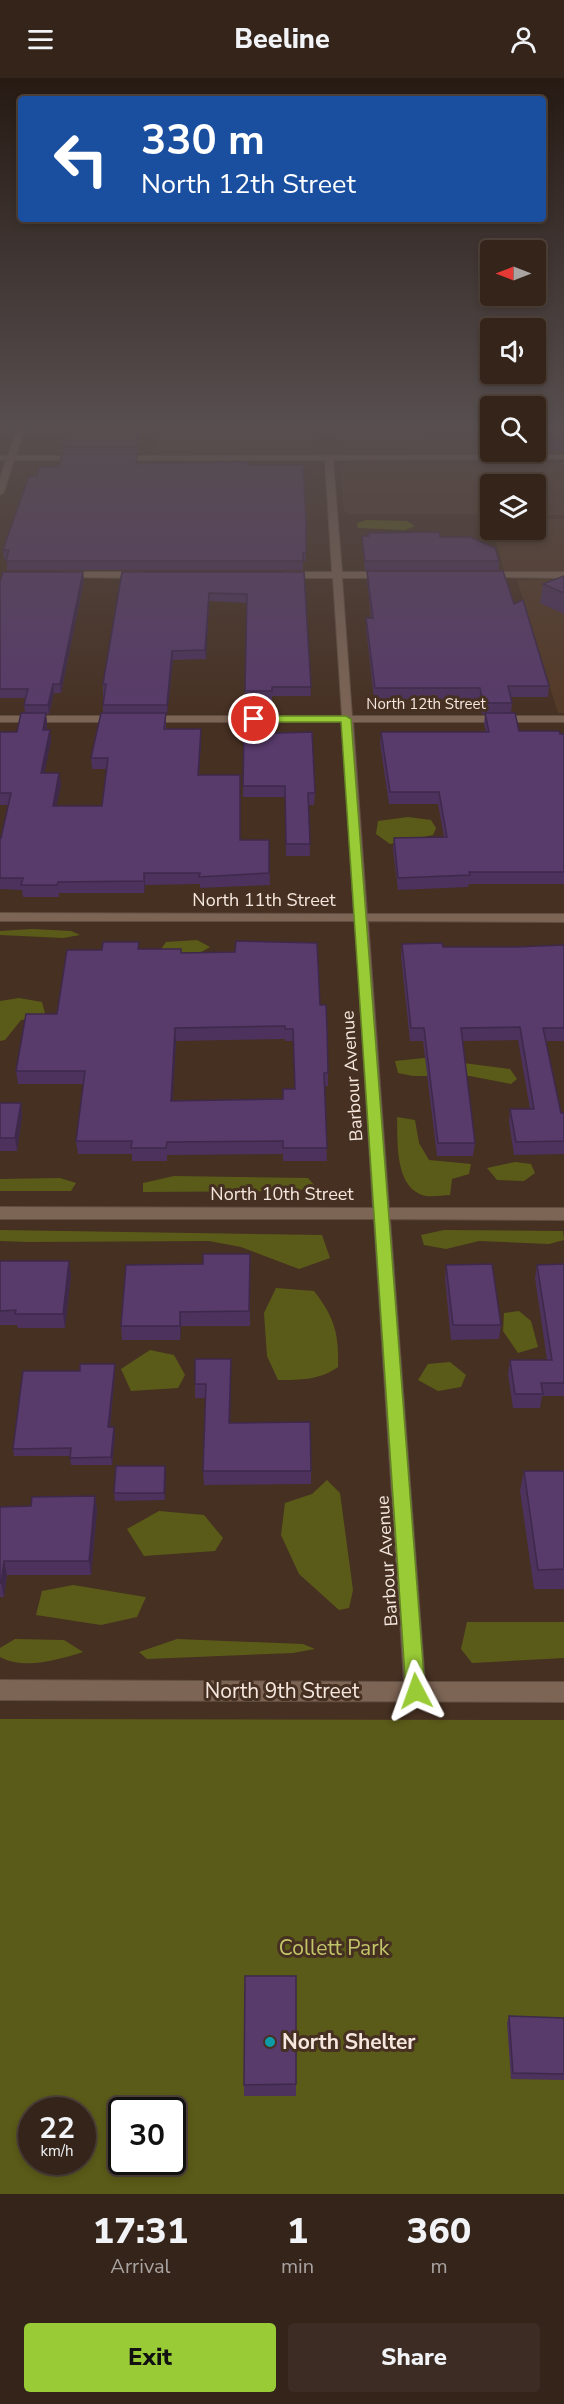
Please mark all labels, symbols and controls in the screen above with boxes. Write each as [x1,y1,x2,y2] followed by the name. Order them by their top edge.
[234,21,330,58] text: Beeline
[24,23,57,56] icon: menu
[507,23,540,56] icon: person
[141,112,265,169] text: 330 m
[42,120,120,198] icon: left
[141,166,356,203] text: North 12th Street
[480,240,546,306] north arrow
[480,240,546,540] map controls
[480,318,546,384] button: sound
[480,396,546,462] button: search
[480,474,546,540] button: layers
[228,693,279,744] pin
[366,694,486,714] street label: North 12th Street
[237,702,270,735] icon: arrive
[192,888,336,912] street label: North 11th Street
[335,1010,369,1142] street label: Barbour Avenue
[210,1182,354,1206] street label: North 10th Street
[370,1495,404,1627] street label: Barbour Avenue
[384,1659,448,1723] position arrow
[205,1677,360,1705] street label: North 9th Street
[279,1934,390,1962] park label: Collett Park
[282,2028,416,2056] place label: North Shelter
[263,2035,277,2049] marker: North Shelter
[108,2097,186,2175] speed limit sign: 30
[39,2108,75,2149] text: 22
[40,2141,74,2161] text: km/h
[93,2207,188,2256] text: 17:31
[287,2207,308,2256] text: 1
[407,2207,471,2256] text: 360
[110,2253,171,2280] text: Arrival
[281,2253,314,2280] text: min
[430,2253,448,2280] text: m
[24,2323,276,2392] button: Exit
[288,2323,540,2392] button: Share

